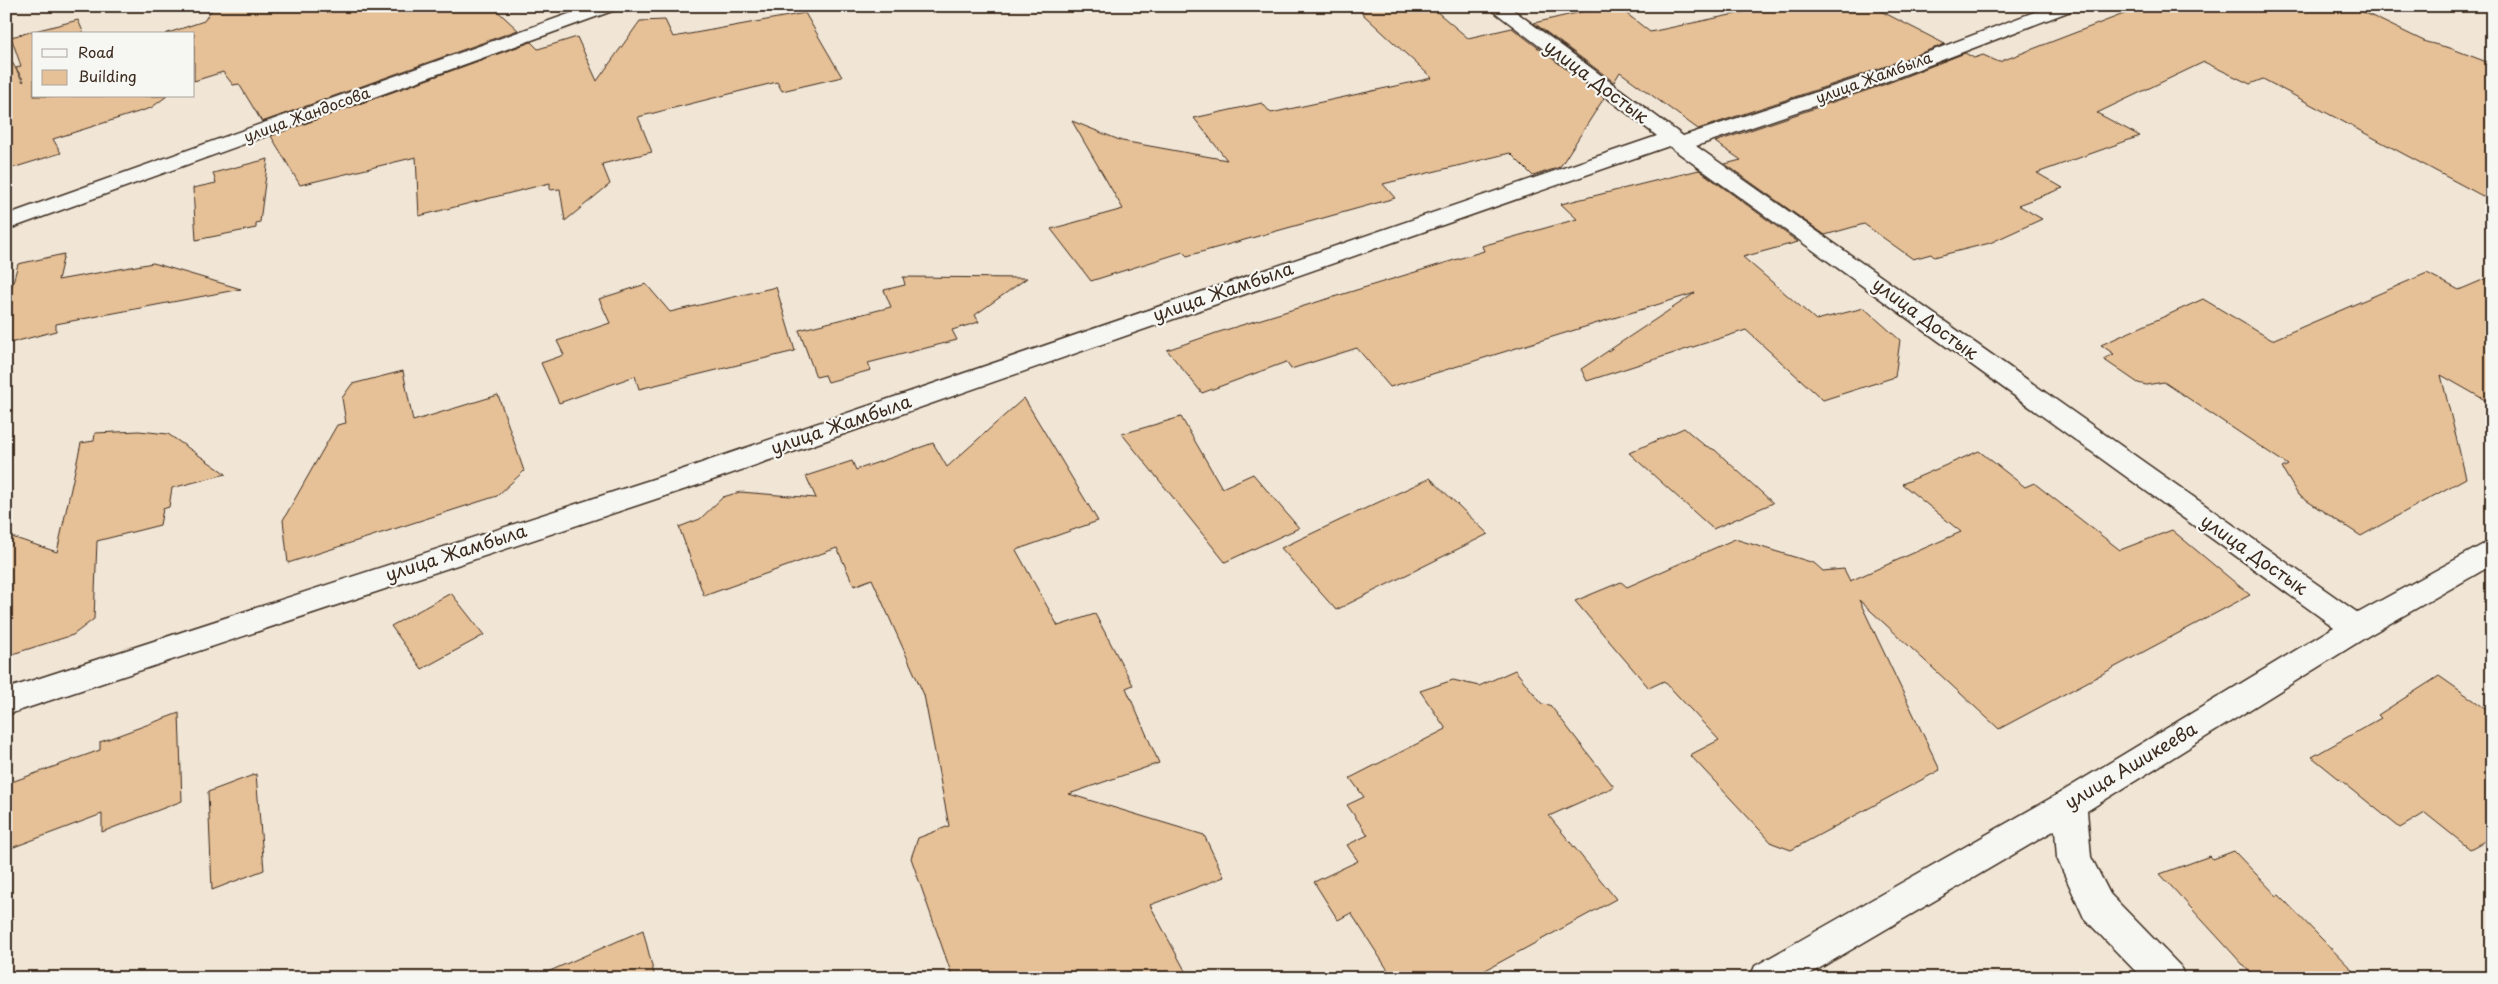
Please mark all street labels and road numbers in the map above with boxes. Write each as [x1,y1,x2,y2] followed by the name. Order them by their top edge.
[1539,32,1655,129] street label: улица Достык
[1812,45,1936,108] street label: улица Жамбыла
[240,80,374,147] street label: улица Жандосова
[1149,254,1297,327] street label: улица Жамбыла
[1867,270,1985,366] street label: улица Достык
[767,387,915,460] street label: улица Жамбыла
[2196,507,2314,601] street label: улица Достык
[381,516,530,587] street label: улица Жамбыла
[2059,714,2202,815] street label: улица Ашикеева

